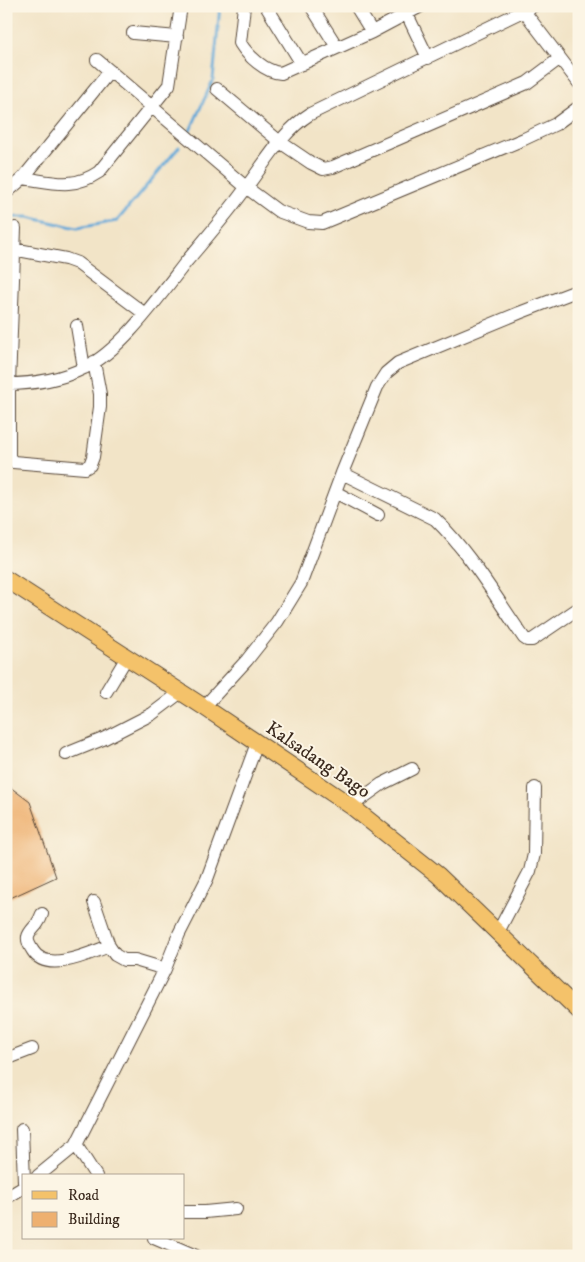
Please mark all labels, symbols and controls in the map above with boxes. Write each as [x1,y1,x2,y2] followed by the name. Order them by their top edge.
[261,717,375,803] street label: Kalsadang Bago
[22,1174,185,1240] legend
[68,1186,100,1205] text: Road
[68,1210,120,1229] text: Building

